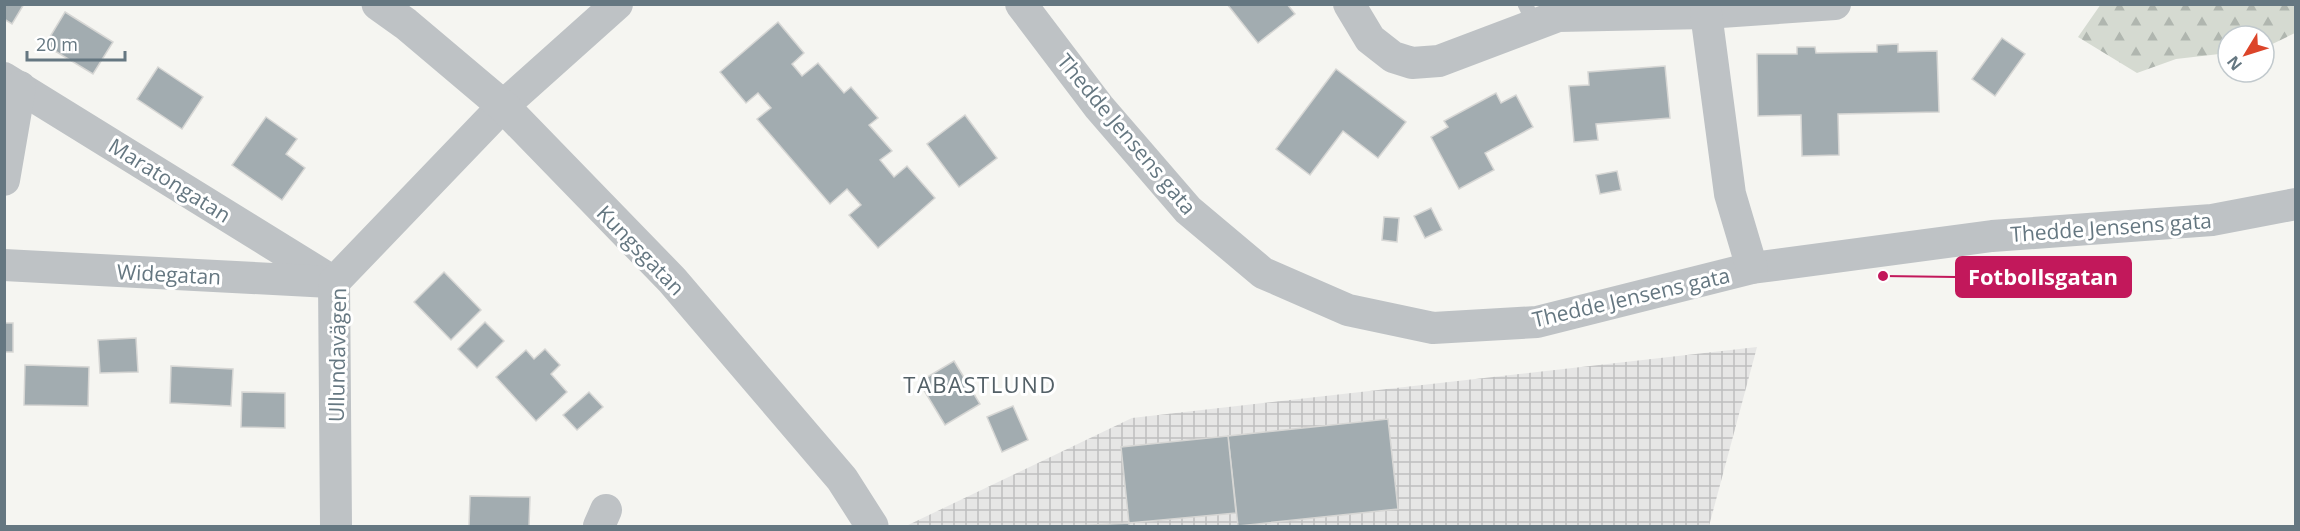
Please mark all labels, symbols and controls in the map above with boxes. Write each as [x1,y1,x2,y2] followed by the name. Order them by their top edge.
[27,24,124,62] scale bar
[2216,24,2276,84] north arrow
[36,32,78,56] text: 20 m
[1051,48,1203,220] street label: Thedde Jensens gata
[2222,51,2247,75] text: N
[104,131,236,229] street label: Maratongatan
[591,199,691,301] street label: Kungsgatan
[2009,206,2213,248] street label: Thedde Jensens gata
[116,257,222,291] street label: Widegatan
[1956,257,2131,297] callout: Fotbollsgatan
[1530,261,1732,333] street label: Thedde Jensens gata
[1968,261,2118,291] text: Fotbollsgatan
[322,288,352,422] street label: Ullundavägen
[903,369,1057,399] district label: TABASTLUND

